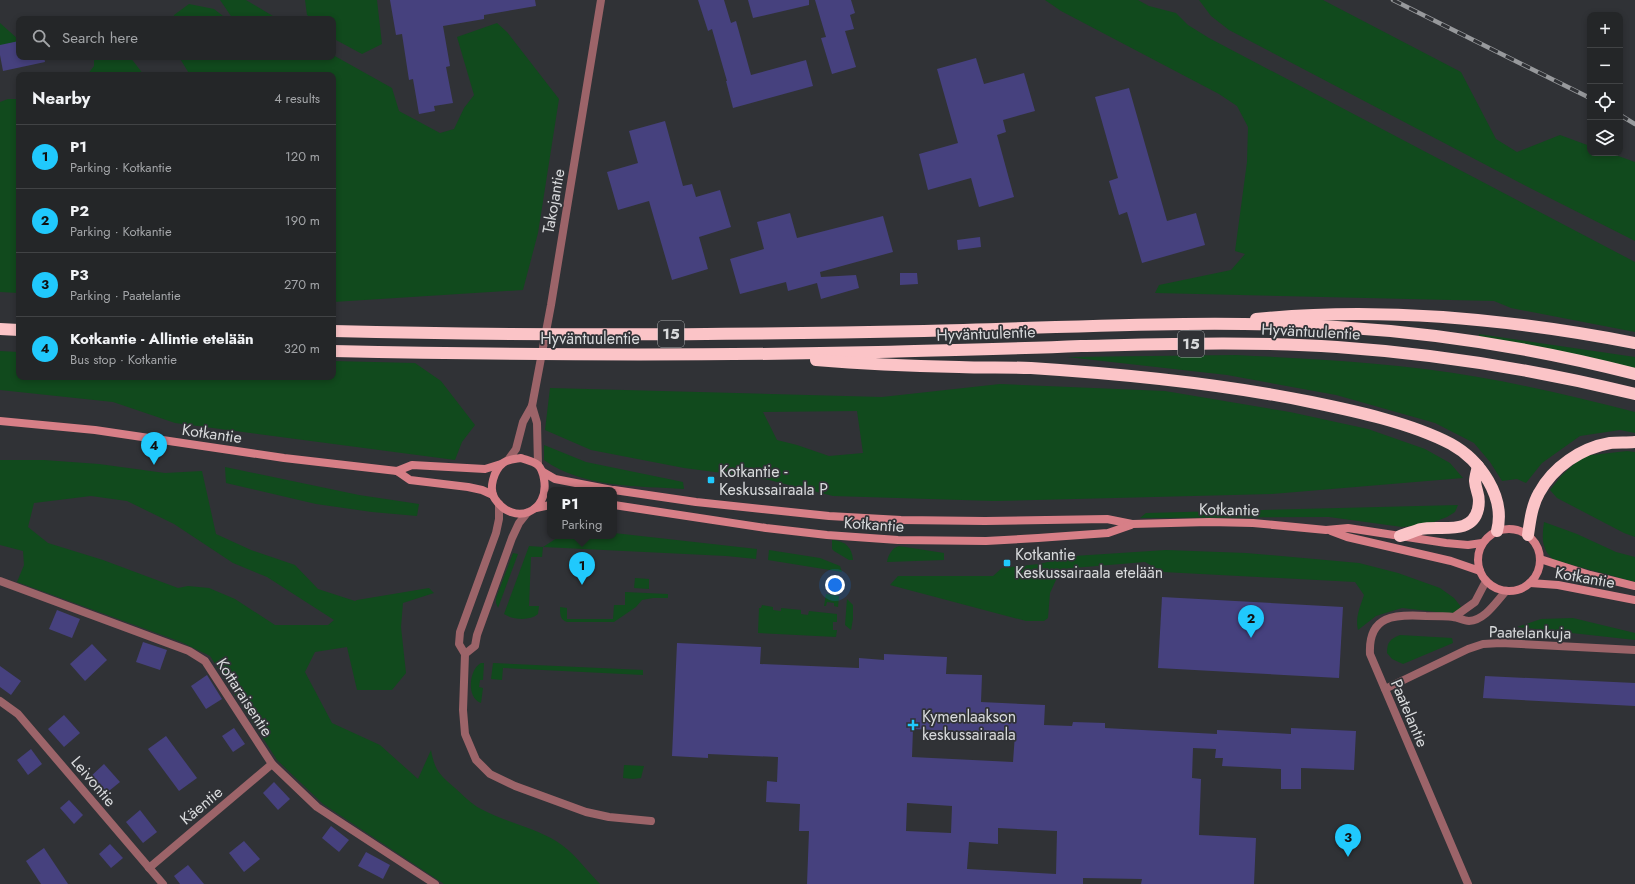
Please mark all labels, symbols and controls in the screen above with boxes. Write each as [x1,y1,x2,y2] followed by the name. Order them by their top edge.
[1587,12,1623,156] map controls
[1587,12,1623,48] button: +
[16,16,336,60] search box
[30,27,52,49] icon: search
[62,27,138,49] text: Search here
[1587,48,1623,84] button: −
[1587,84,1623,120] button: locate
[32,86,90,110] text: Nearby
[274,89,320,108] text: 4 results
[1587,120,1623,156] button: layers
[70,136,87,158] text: P1
[42,147,48,166] text: 1
[285,147,320,166] text: 120 m
[70,158,172,177] text: Parking · Kotkantie
[536,167,570,235] street label: Takojantie
[70,200,89,222] text: P2
[41,211,49,230] text: 2
[285,211,320,230] text: 190 m
[70,222,172,241] text: Parking · Kotkantie
[70,264,89,286] text: P3
[41,275,49,294] text: 3
[284,275,320,294] text: 270 m
[70,286,181,305] text: Parking · Paatelantie
[1261,317,1361,346] street label: Hyväntuulentie
[936,320,1036,347] street label: Hyväntuulentie
[658,321,684,347] road number: 15
[540,327,640,350] street label: Hyväntuulentie
[70,328,254,350] text: Kotkantie - Allintie etelään
[1178,331,1204,357] road number: 15
[40,339,50,358] text: 4
[284,339,320,358] text: 320 m
[70,350,177,369] text: Bus stop · Kotkantie
[180,418,243,449] street label: Kotkantie
[141,432,167,465] pin: 4
[719,460,828,501] place label: Kotkantie - Keskussairaala P
[706,475,716,485] marker: Kotkantie - Keskussairaala P
[547,487,617,539] popup
[562,493,579,515] text: P1
[1199,497,1259,522] street label: Kotkantie
[843,511,905,538] street label: Kotkantie
[562,515,602,534] text: Parking
[1015,543,1163,584] place label: Kotkantie Keskussairaala etelään
[569,552,595,585] pin: 1
[1002,558,1012,568] marker: Kotkantie Keskussairaala etelään
[1553,561,1617,594] street label: Kotkantie
[825,575,845,595] your location
[1238,605,1264,638] pin: 2
[1489,620,1571,645] street label: Paatelankuja
[211,654,279,741] street label: Kottaraisentie
[1385,676,1434,751] street label: Paatelantie
[922,705,1016,746] place label: Kymenlaakson keskussairaala
[907,719,919,731] marker: Kymenlaakson keskussairaala
[66,751,122,812] street label: Leivontie
[175,781,228,830] street label: Käentie
[1335,824,1361,857] pin: 3

